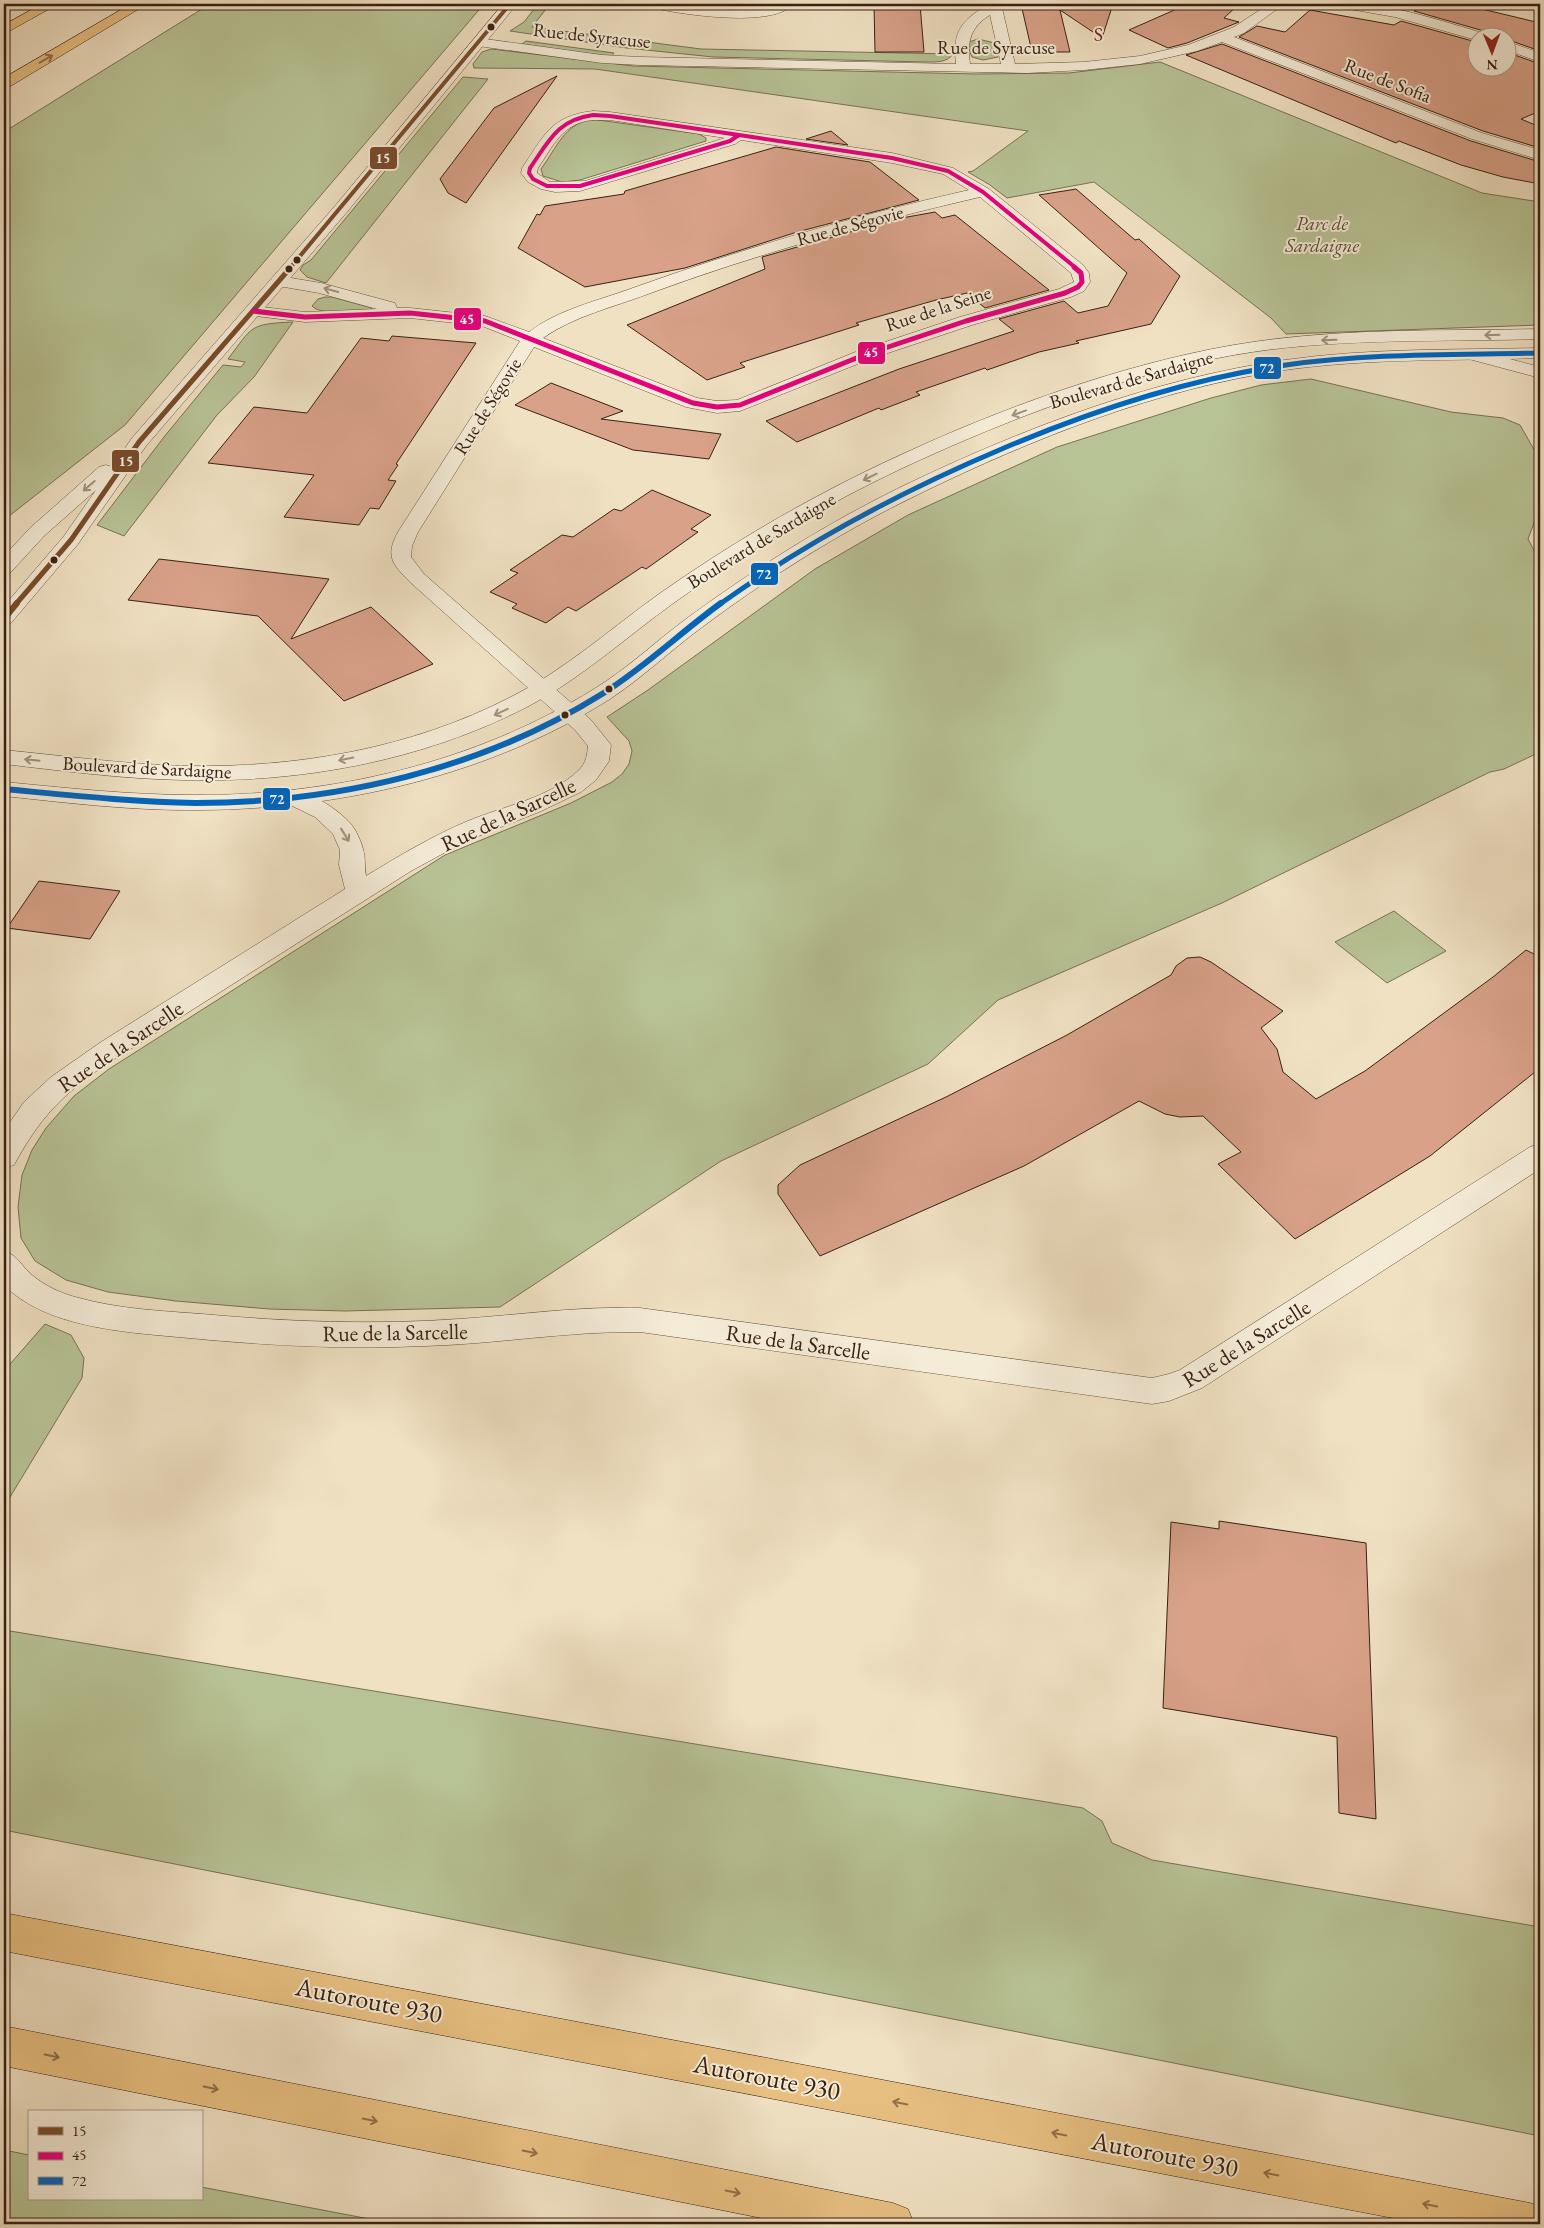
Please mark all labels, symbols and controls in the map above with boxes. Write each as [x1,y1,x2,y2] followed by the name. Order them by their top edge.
[532,17,652,54] street label: Rue de Syracuse
[1094,21,1104,47] district label: S
[486,22,496,32] unlabelled marker
[1466,28,1516,78] north arrow
[937,35,1055,60] street label: Rue de Syracuse
[1341,52,1435,109] street label: Rue de Sofia
[38,54,52,64] one-way arrow
[1486,56,1498,74] text: N
[369,146,398,170] line badge: 15
[376,149,390,167] text: 15
[794,199,906,252] street label: Rue de Ségovie
[1284,211,1359,258] park label: Parc de Sardaigne
[292,255,302,265] unlabelled marker
[284,264,294,274] unlabelled marker
[882,280,994,337] street label: Rue de la Seine
[323,285,339,294] one-way arrow
[453,307,482,331] line badge: 45
[460,310,474,328] text: 45
[1484,330,1500,340] one-way arrow
[1321,335,1338,345] one-way arrow
[857,341,886,365] line badge: 45
[864,343,878,361] text: 45
[1046,344,1216,415] street label: Boulevard de Sardaigne
[448,353,527,459] street label: Rue de Ségovie
[1253,356,1282,380] line badge: 72
[1260,359,1275,377] text: 72
[1012,409,1027,418] one-way arrow
[111,449,140,473] line badge: 15
[119,452,133,470] text: 15
[863,473,878,482] one-way arrow
[83,480,96,492] one-way arrow
[682,486,840,595] street label: Boulevard de Sardaigne
[49,555,59,565] unlabelled marker
[750,562,779,586] line badge: 72
[757,565,772,583] text: 72
[604,684,614,694] unlabelled marker
[493,707,508,717] one-way arrow
[560,710,570,720] unlabelled marker
[62,751,232,784] street label: Boulevard de Sardaigne
[24,755,40,765] one-way arrow
[338,755,354,765] one-way arrow
[436,770,581,858] street label: Rue de la Sarcelle
[262,787,291,811] line badge: 72
[270,790,285,808] text: 72
[340,827,350,841] one-way arrow
[52,993,189,1099] street label: Rue de la Sarcelle
[1177,1292,1316,1394] street label: Rue de la Sarcelle
[322,1317,468,1348] street label: Rue de la Sarcelle
[724,1318,872,1367] street label: Rue de la Sarcelle
[292,1969,445,2031] street label: Autoroute 930
[690,2046,843,2108] street label: Autoroute 930
[43,2051,59,2061] one-way arrow
[202,2083,218,2093] one-way arrow
[892,2097,908,2107] one-way arrow
[28,2110,202,2200] legend
[362,2115,378,2125] one-way arrow
[72,2121,86,2140] text: 15
[1088,2123,1241,2185] street label: Autoroute 930
[1052,2128,1068,2138] one-way arrow
[72,2145,86,2164] text: 45
[521,2147,537,2157] one-way arrow
[1263,2169,1279,2179] one-way arrow
[72,2171,87,2190] text: 72
[725,2188,741,2198] one-way arrow
[1423,2200,1439,2209] one-way arrow

